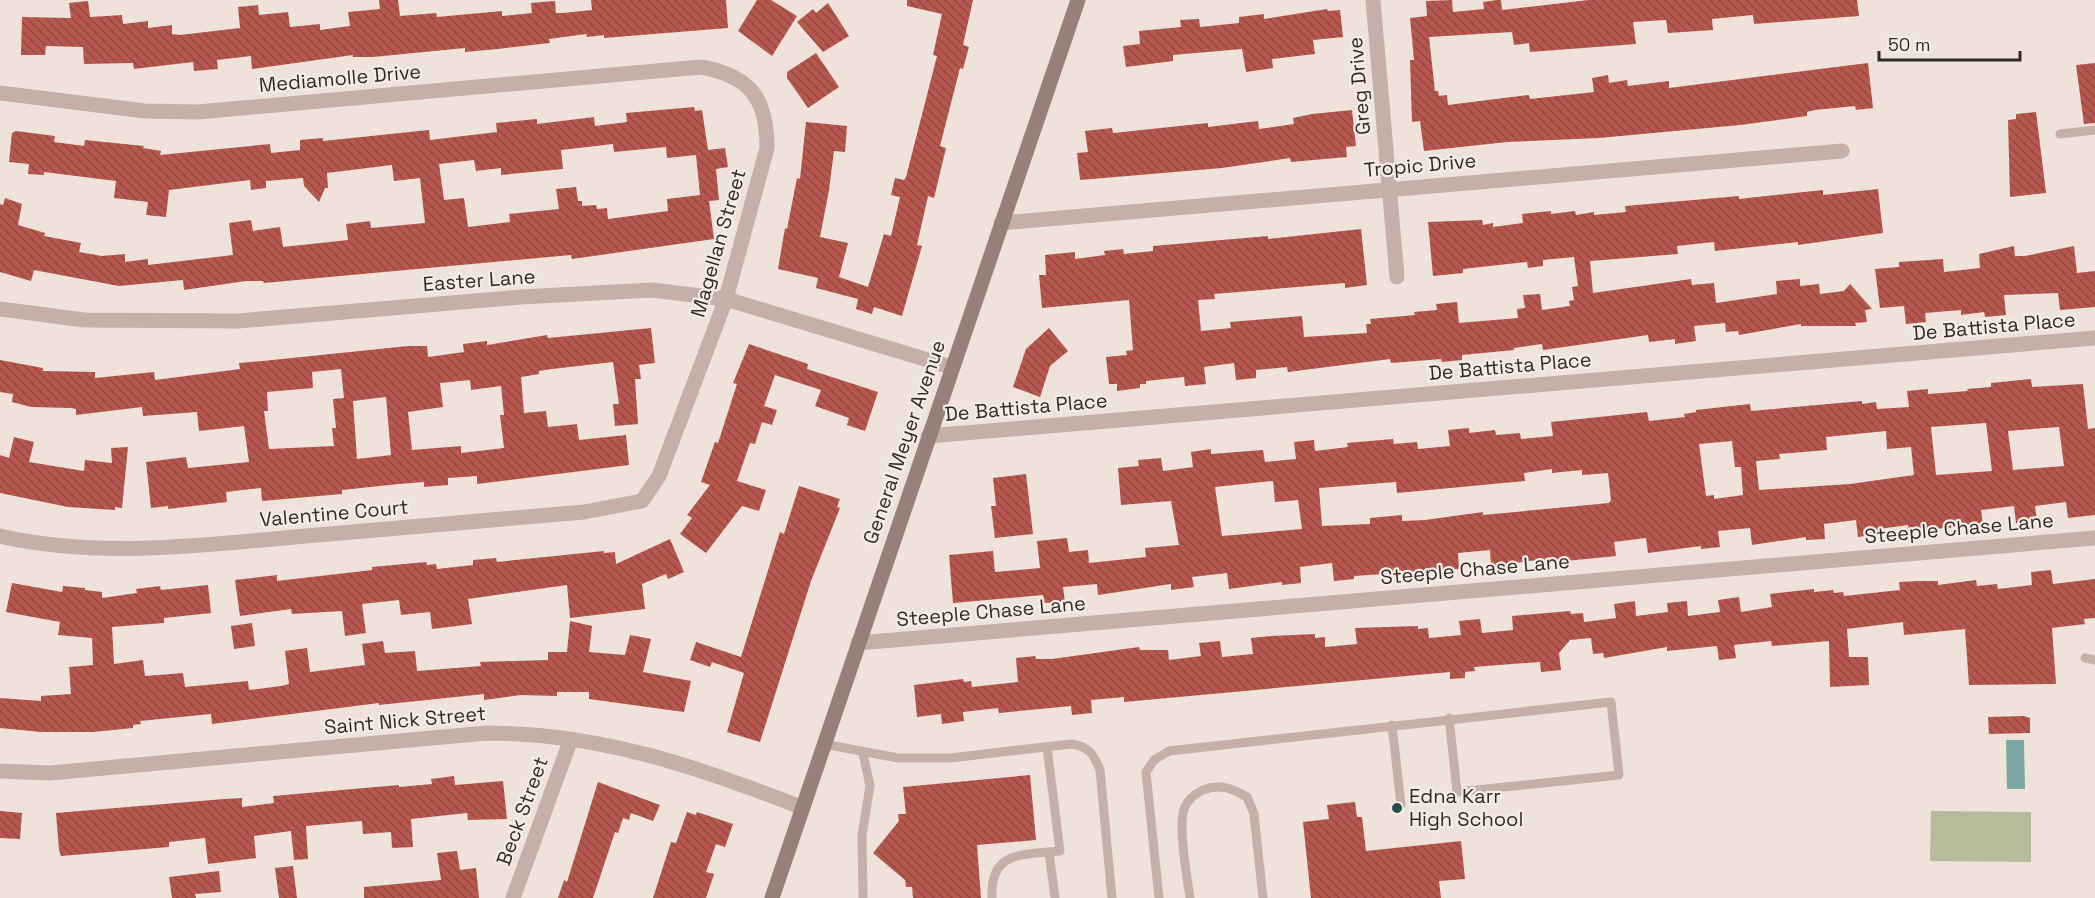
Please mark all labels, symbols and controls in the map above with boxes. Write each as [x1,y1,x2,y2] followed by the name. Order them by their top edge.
[1879,24,2020,62] scale bar
[1888,33,1930,56] text: 50 m
[1342,36,1376,136] street label: Greg Drive
[258,58,422,98] street label: Mediamolle Drive
[1363,147,1477,183] street label: Tropic Drive
[684,166,752,320] street label: Magellan Street
[422,263,536,297] street label: Easter Lane
[1911,306,2077,346] street label: De Battista Place
[857,337,951,547] street label: General Meyer Avenue
[1427,346,1593,386] street label: De Battista Place
[943,387,1109,427] street label: De Battista Place
[258,494,410,532] street label: Valentine Court
[1863,507,2055,549] street label: Steeple Chase Lane
[1379,548,1571,590] street label: Steeple Chase Lane
[895,590,1087,632] street label: Steeple Chase Lane
[323,700,487,740] street label: Saint Nick Street
[490,753,554,869] street label: Beck Street
[1409,783,1523,832] place label: Edna Karr High School
[1390,801,1404,815] marker: Edna Karr High School

